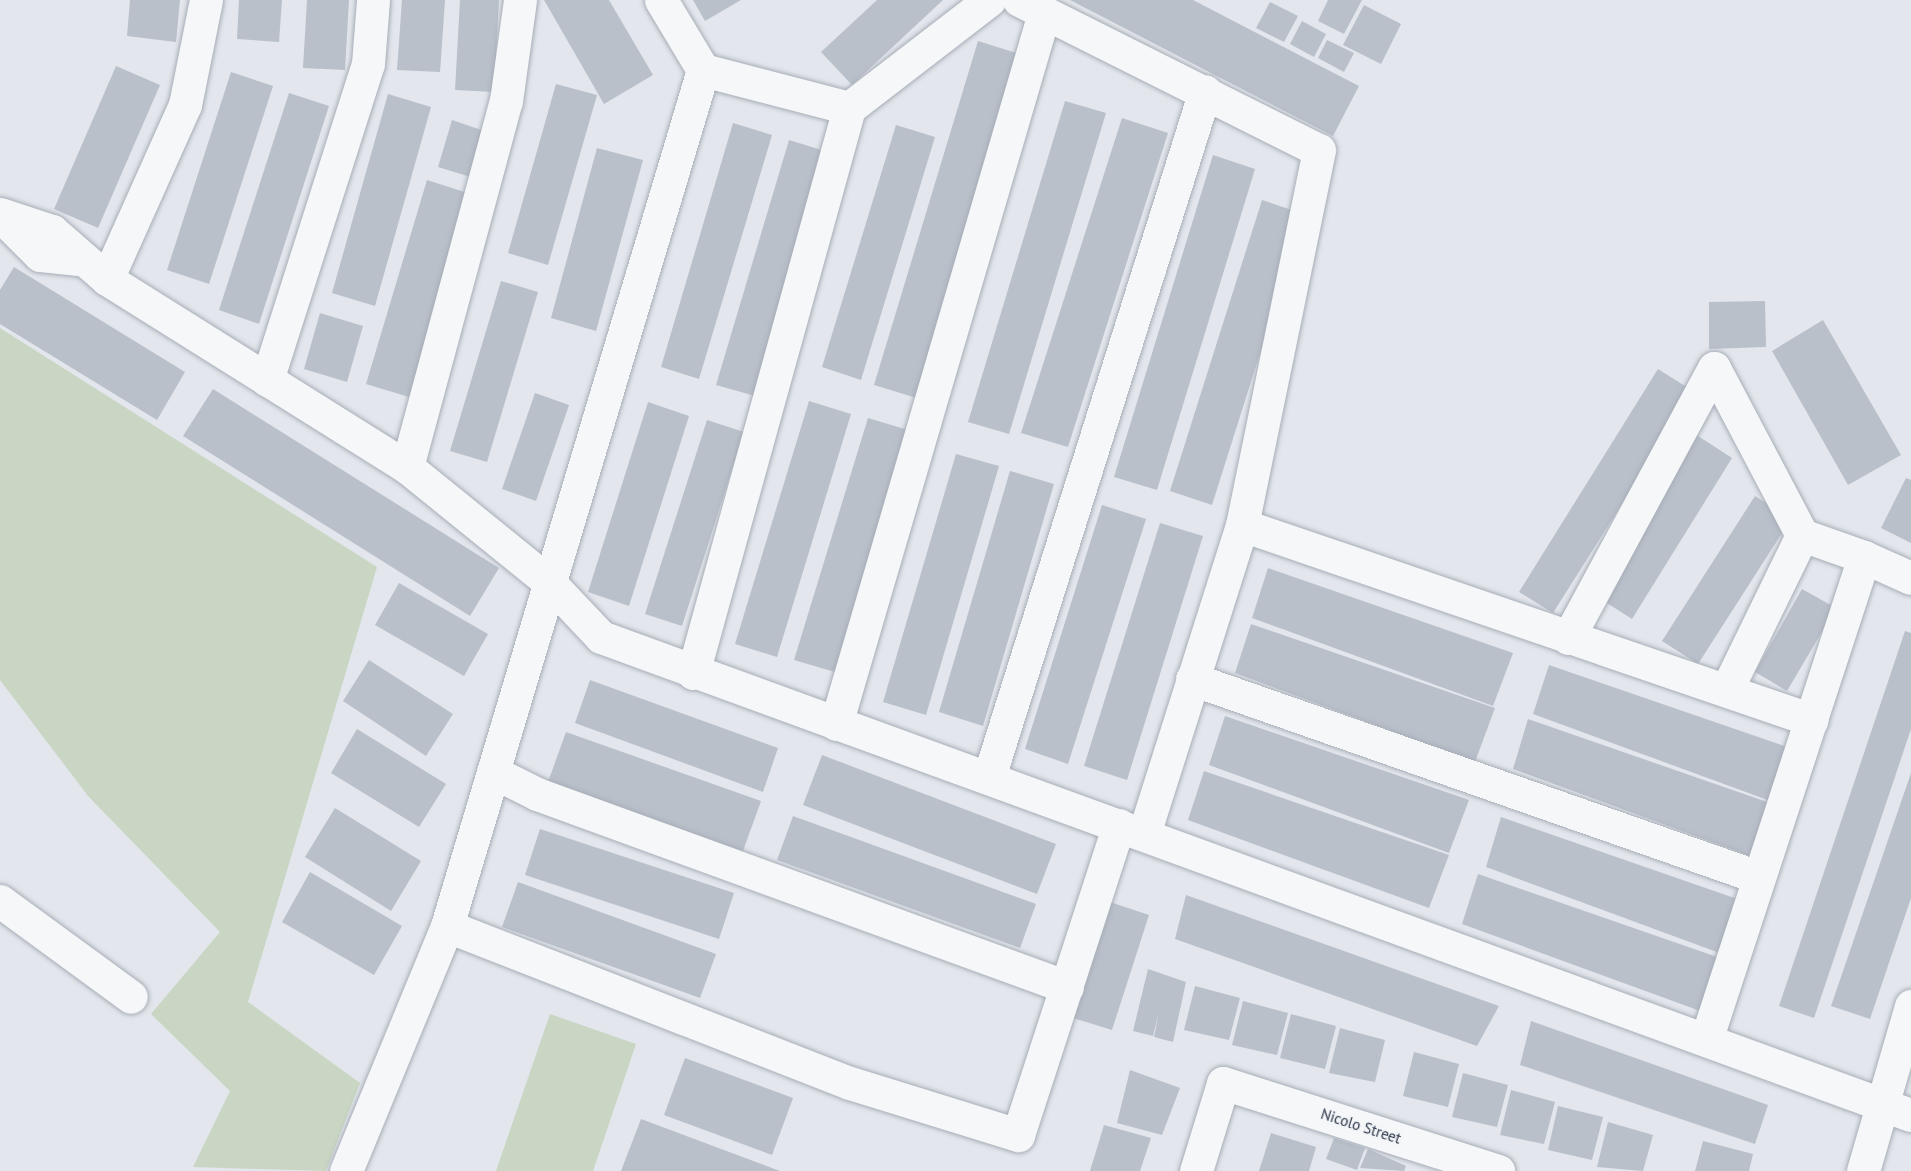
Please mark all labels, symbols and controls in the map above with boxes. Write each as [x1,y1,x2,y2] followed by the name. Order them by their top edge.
[1319,1105,1403,1147] street label: Nicolo Street

